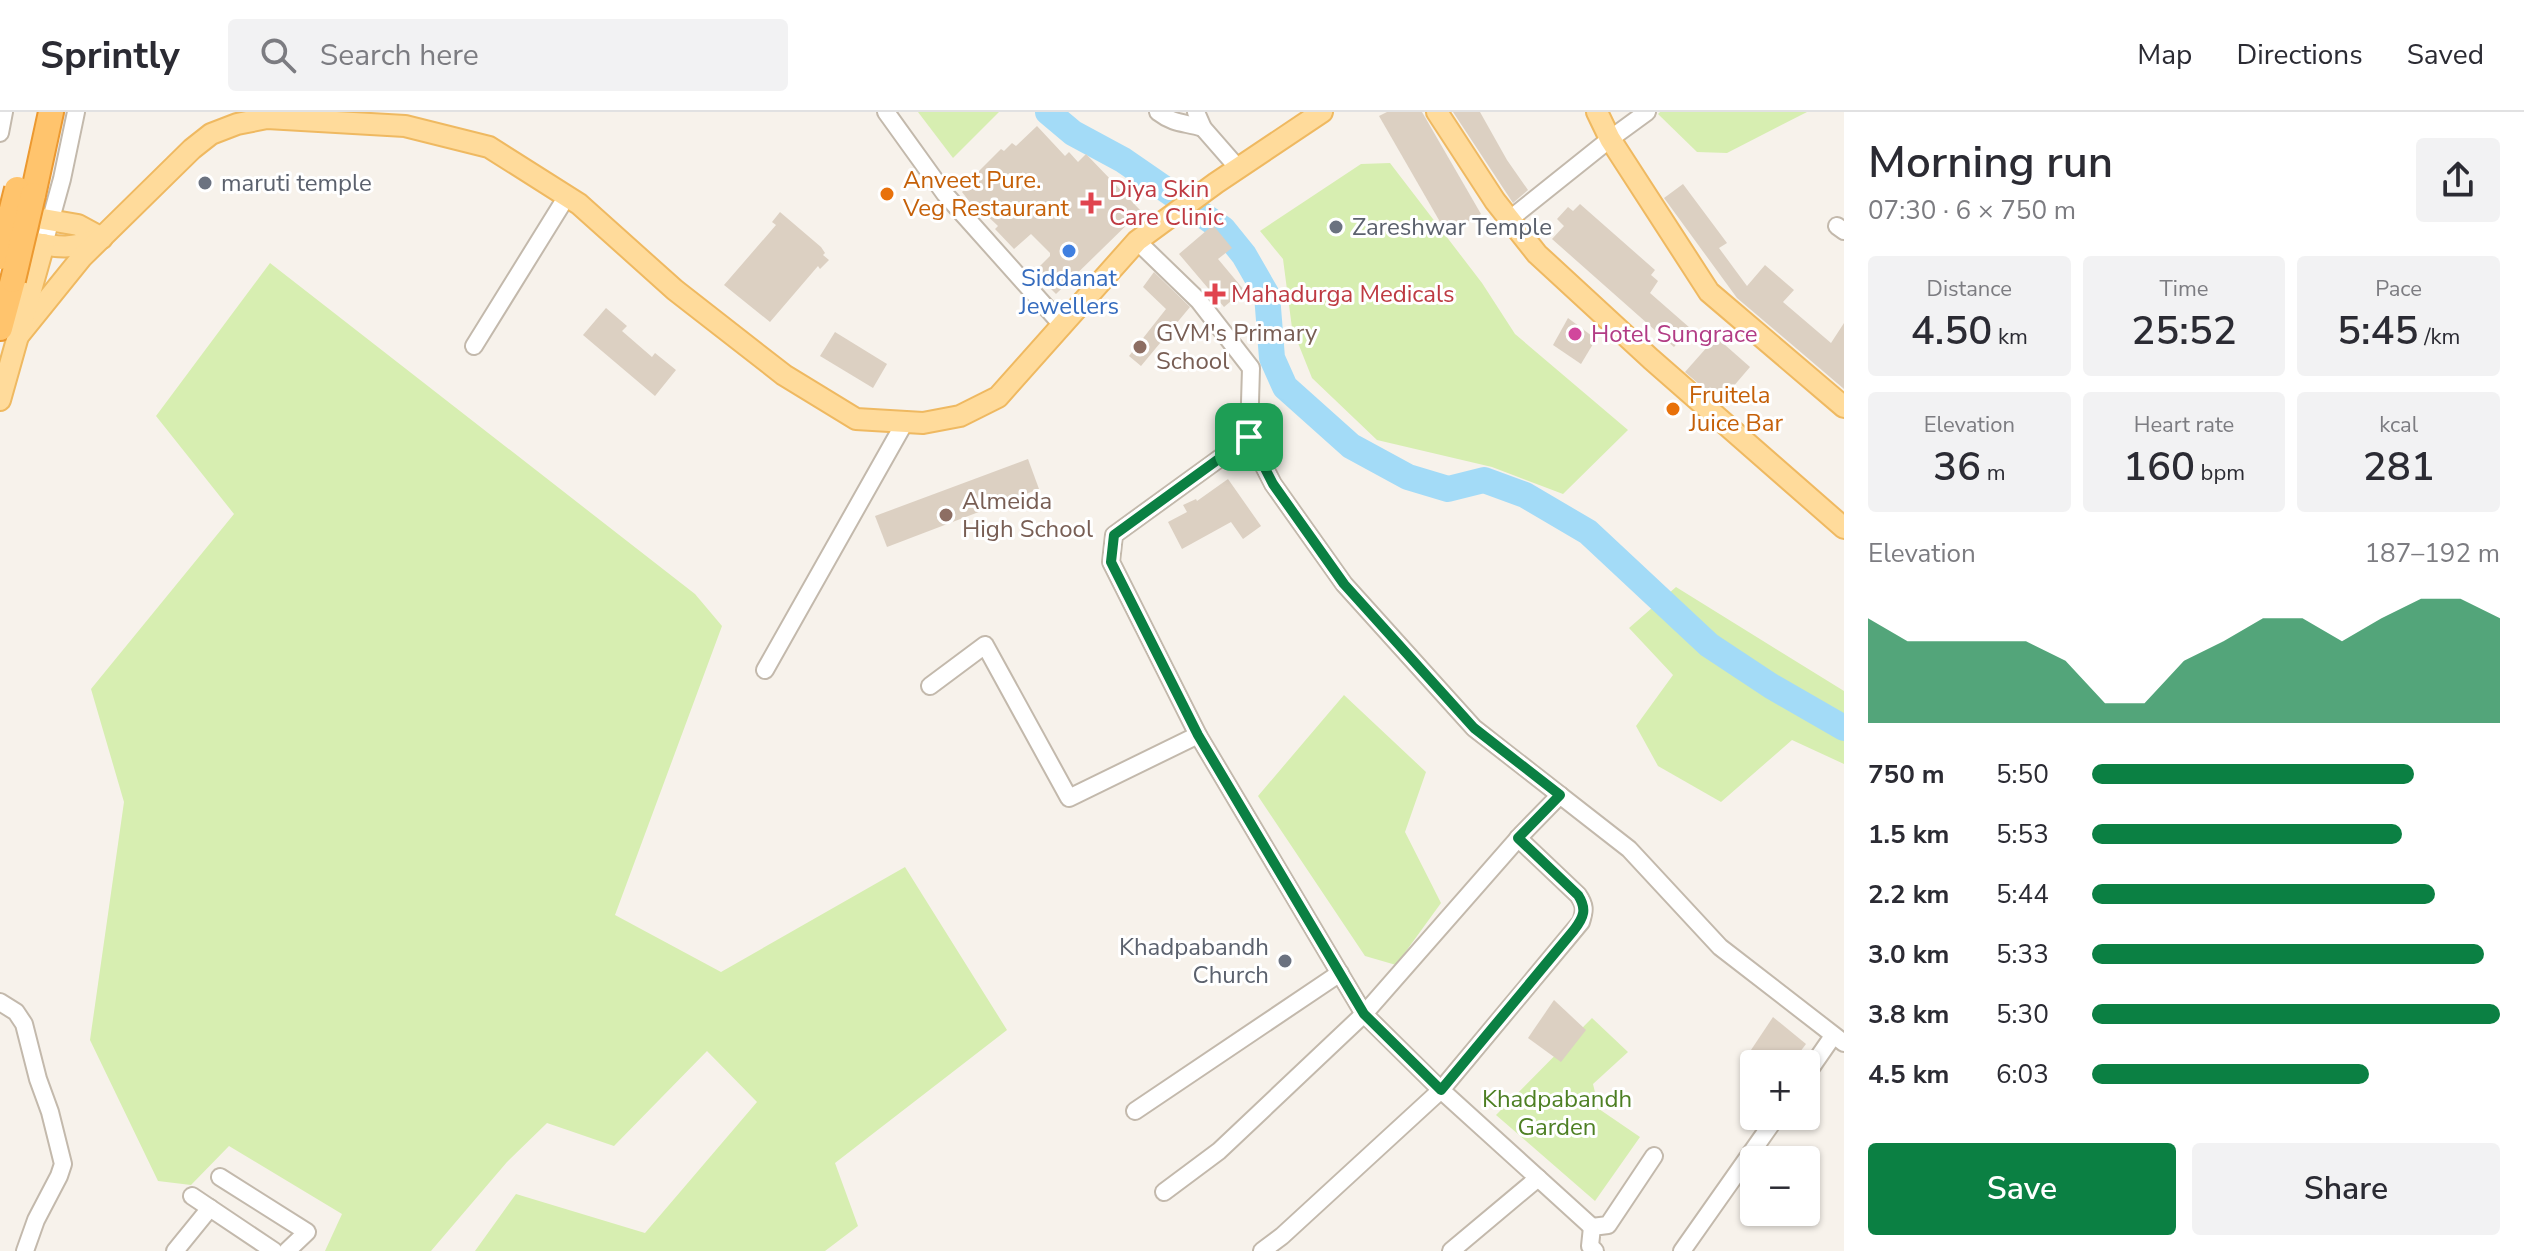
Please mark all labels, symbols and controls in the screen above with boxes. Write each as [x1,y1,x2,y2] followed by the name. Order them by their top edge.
[228,19,788,91] search box
[40,30,180,81] text: Sprintly
[256,33,300,77] icon: search
[320,35,479,76] text: Search here
[2137,36,2192,74] text: Map
[2236,36,2363,74] text: Directions
[2407,36,2484,74] text: Saved
[1868,133,2113,193] text: Morning run
[2416,138,2500,222] button: share
[902,164,1070,224] place label: Anveet Pure. Veg Restaurant
[221,167,372,199] place label: maruti temple
[1109,173,1224,233] place label: Diya Skin Care Clinic
[196,174,214,192] marker: maruti temple
[878,185,896,203] marker: Anveet Pure. Veg Restaurant
[1080,192,1102,214] marker: Diya Skin Care Clinic
[1868,193,2076,228] text: 07:30 · 6 × 750 m
[1352,211,1552,243] place label: Zareshwar Temple
[1327,218,1345,236] marker: Zareshwar Temple
[1060,242,1078,260] marker: Siddanat Jewellers
[1018,262,1119,322] place label: Siddanat Jewellers
[1927,274,2012,304] text: Distance
[2160,274,2208,304] text: Time
[2375,274,2422,304] text: Pace
[1231,278,1455,310] place label: Mahadurga Medicals
[1206,285,1224,303] marker: Mahadurga Medicals
[1911,304,1992,358] text: 4.50
[2131,304,2237,358] text: 25:52
[2337,304,2419,358] text: 5:45
[1156,317,1318,377] place label: GVM's Primary School
[1591,318,1758,350] place label: Hotel Sungrace
[1992,322,2028,352] text: km
[2419,322,2460,352] text: /km
[1566,325,1584,343] marker: Hotel Sungrace
[1131,338,1149,356] marker: GVM's Primary School
[1688,379,1784,439] place label: Fruitela Juice Bar
[1664,400,1682,418] marker: Fruitela Juice Bar
[1215,403,1283,471] pin
[1924,410,2015,440] text: Elevation
[2134,410,2234,440] text: Heart rate
[2379,410,2418,440] text: kcal
[1227,415,1271,459] icon: arrive
[1933,440,1981,494] text: 36
[2123,440,2195,494] text: 160
[2363,440,2435,494] text: 281
[1981,458,2006,488] text: m
[2195,458,2245,488] text: bpm
[962,485,1093,545] place label: Almeida High School
[937,506,955,524] marker: Almeida High School
[1868,536,1976,571] text: Elevation
[2364,536,2500,571] text: 187–192 m
[1868,757,1945,792] text: 750 m
[1996,757,2049,792] text: 5:50
[1868,817,1949,852] text: 1.5 km
[1996,817,2049,852] text: 5:53
[1868,877,1949,912] text: 2.2 km
[1996,877,2049,912] text: 5:44
[1119,931,1269,991] place label: Khadpabandh Church
[1868,937,1949,972] text: 3.0 km
[1996,937,2049,972] text: 5:33
[1276,952,1294,970] marker: Khadpabandh Church
[1868,997,1949,1032] text: 3.8 km
[1996,997,2049,1032] text: 5:30
[1740,1050,1820,1226] map controls
[1740,1050,1820,1130] button: +
[1868,1057,1949,1092] text: 4.5 km
[1996,1057,2049,1092] text: 6:03
[1482,1083,1632,1143] park label: Khadpabandh Garden
[1868,1143,2176,1235] button: Save
[2192,1143,2500,1235] button: Share
[1740,1146,1820,1226] button: −

